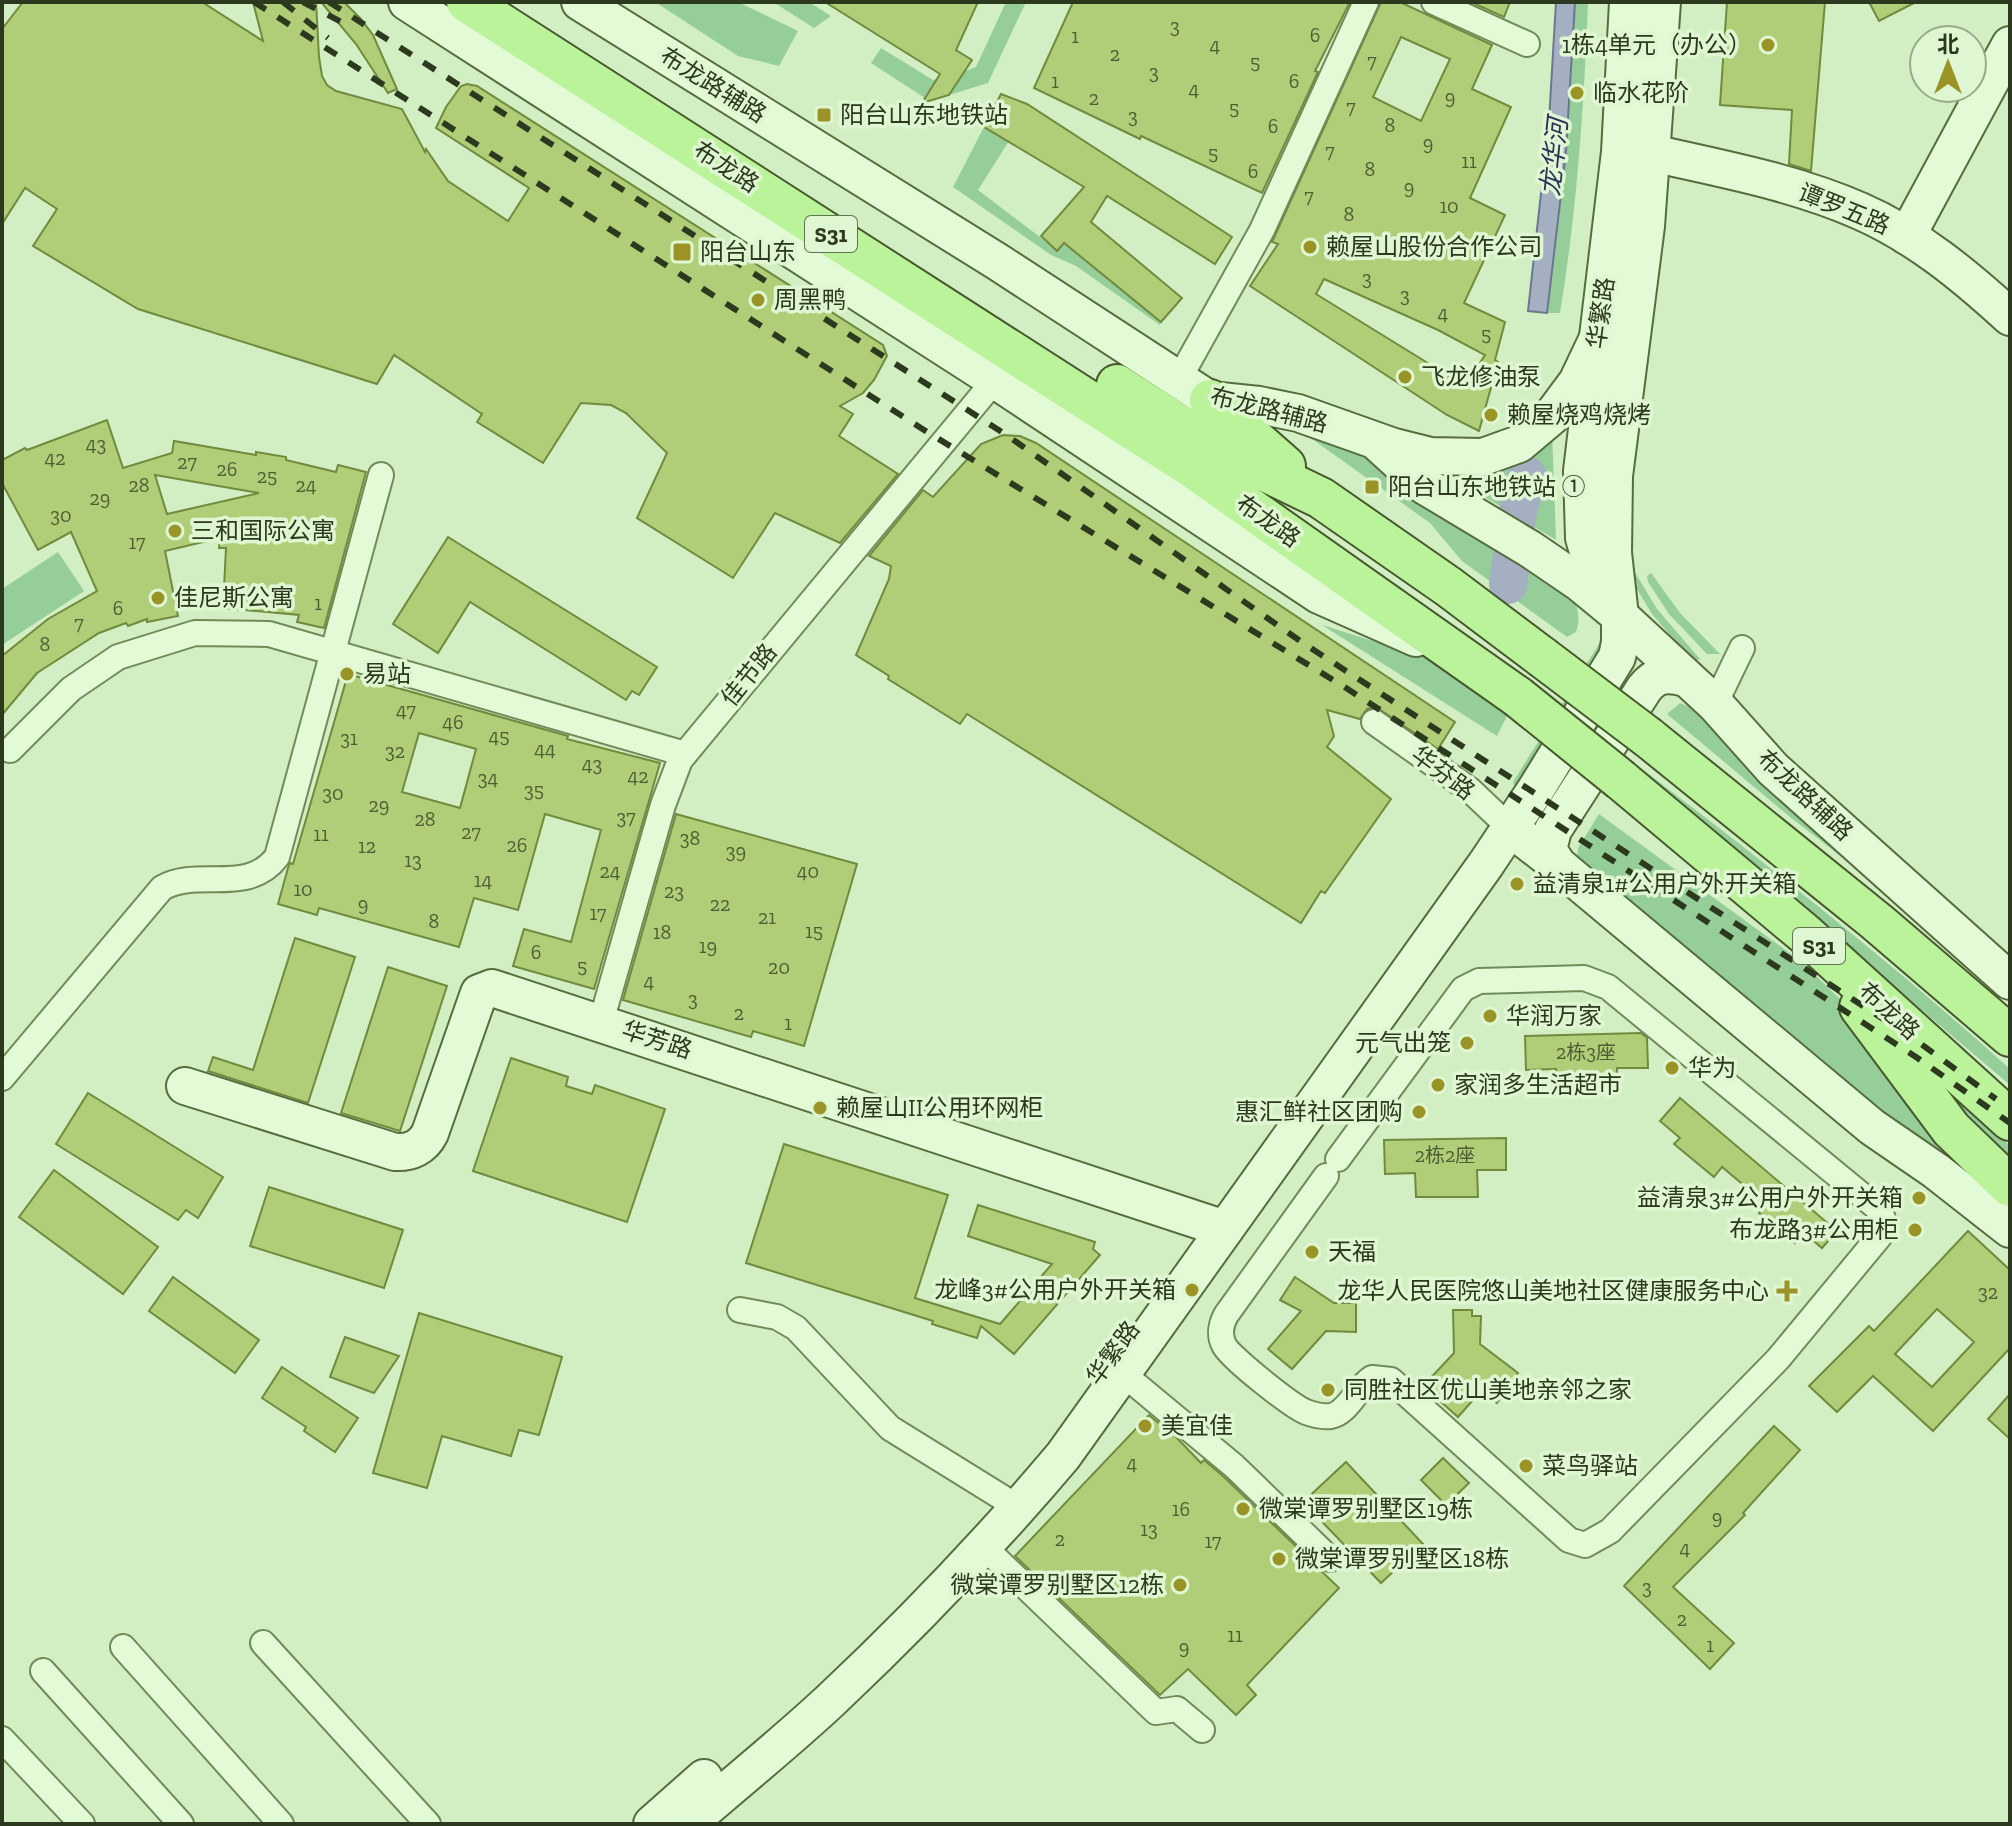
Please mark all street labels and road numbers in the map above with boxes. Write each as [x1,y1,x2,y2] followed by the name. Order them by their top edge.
[655,40,772,129] street label: 布龙路辅路
[688,135,764,198] street label: 布龙路
[1794,177,1894,240] street label: 谭罗五路
[805,216,857,252] road number: S31
[1581,275,1620,351] street label: 华繁路
[1207,381,1331,438] street label: 布龙路辅路
[1230,488,1306,553] street label: 布龙路
[715,638,783,712] street label: 佳节路
[1406,739,1481,806] street label: 华芬路
[1752,743,1859,846] street label: 布龙路辅路
[1793,928,1845,964] road number: S31
[1853,976,1926,1045] street label: 布龙路
[618,1015,696,1064] street label: 华芳路
[1080,1315,1145,1390] street label: 华繁路

